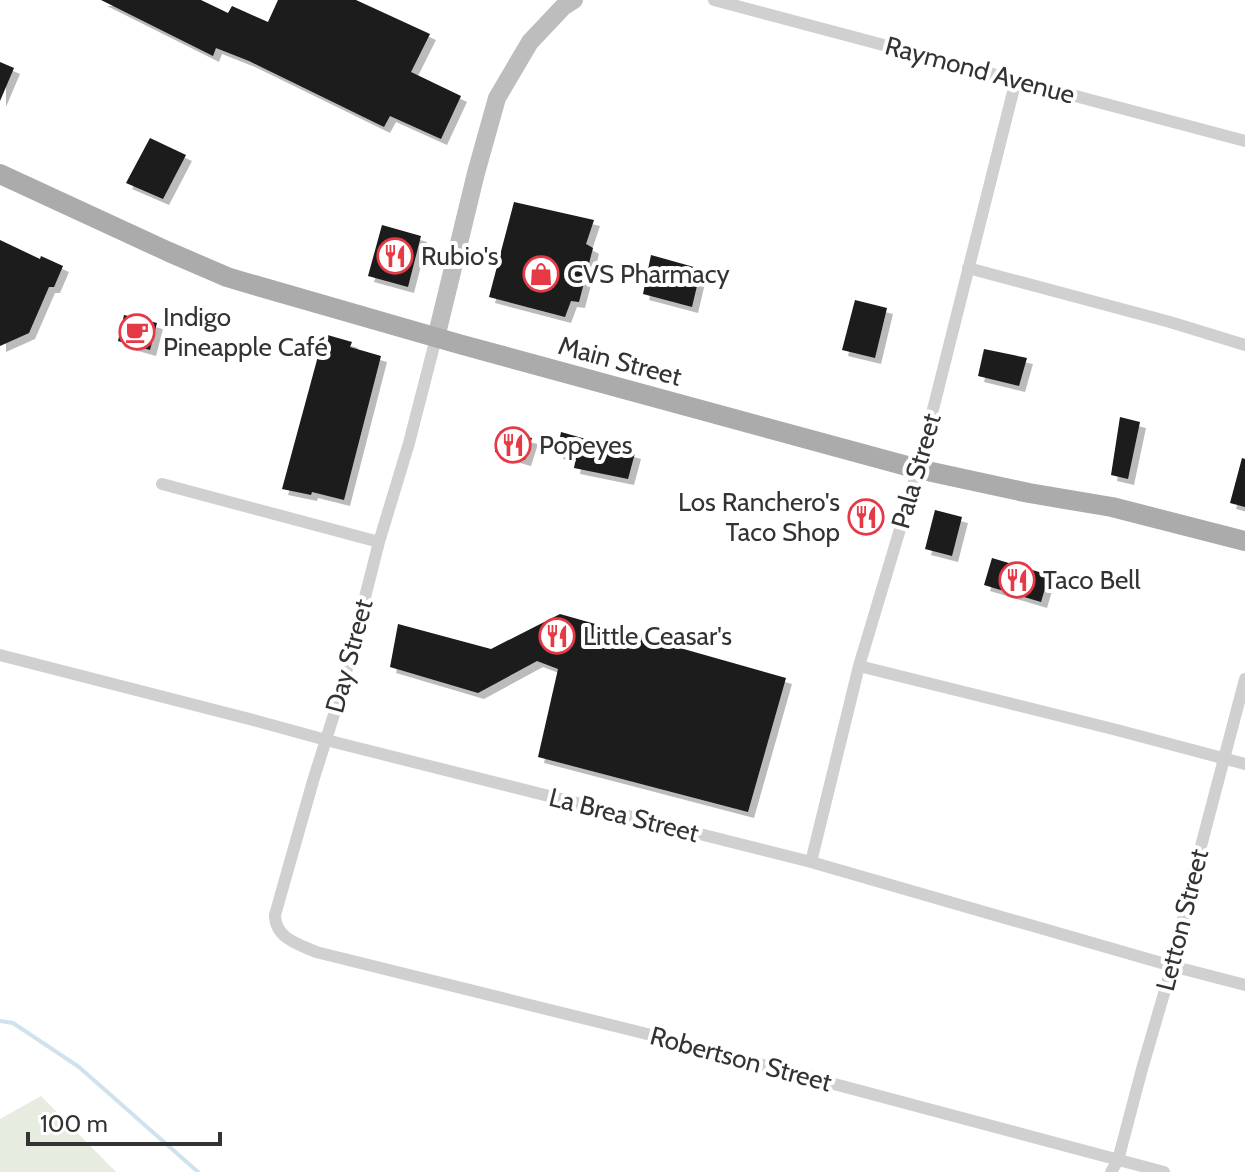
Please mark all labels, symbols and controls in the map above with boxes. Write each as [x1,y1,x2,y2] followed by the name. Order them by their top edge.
[882,29,1078,111] street label: Raymond Avenue
[376,237,414,275] restaurant icon: Rubio's
[421,240,499,272] place label: Rubio's
[522,255,560,293] shop icon: CVS Pharmacy
[567,258,730,290] place label: CVS Pharmacy
[163,301,328,363] place label: Indigo Pineapple Café
[118,313,156,351] cafe icon: Indigo Pineapple Café
[555,329,685,393] street label: Main Street
[884,410,948,532] street label: Pala Street
[494,426,532,464] restaurant icon: Popeyes
[539,429,633,461] place label: Popeyes
[678,486,840,548] place label: Los Ranchero's Taco Shop
[847,498,885,536] restaurant icon: Los Ranchero's Taco Shop
[998,561,1036,599] restaurant icon: Taco Bell
[1043,564,1141,596] place label: Taco Bell
[318,595,380,716] street label: Day Street
[538,617,576,655] restaurant icon: Little Ceasar's
[583,620,732,652] place label: Little Ceasar's
[546,781,702,849] street label: La Brea Street
[1149,846,1215,994] street label: Letton Street
[647,1019,835,1099] street label: Robertson Street
[28,1096,220,1146] scale bar
[40,1109,108,1138] text: 100 m

